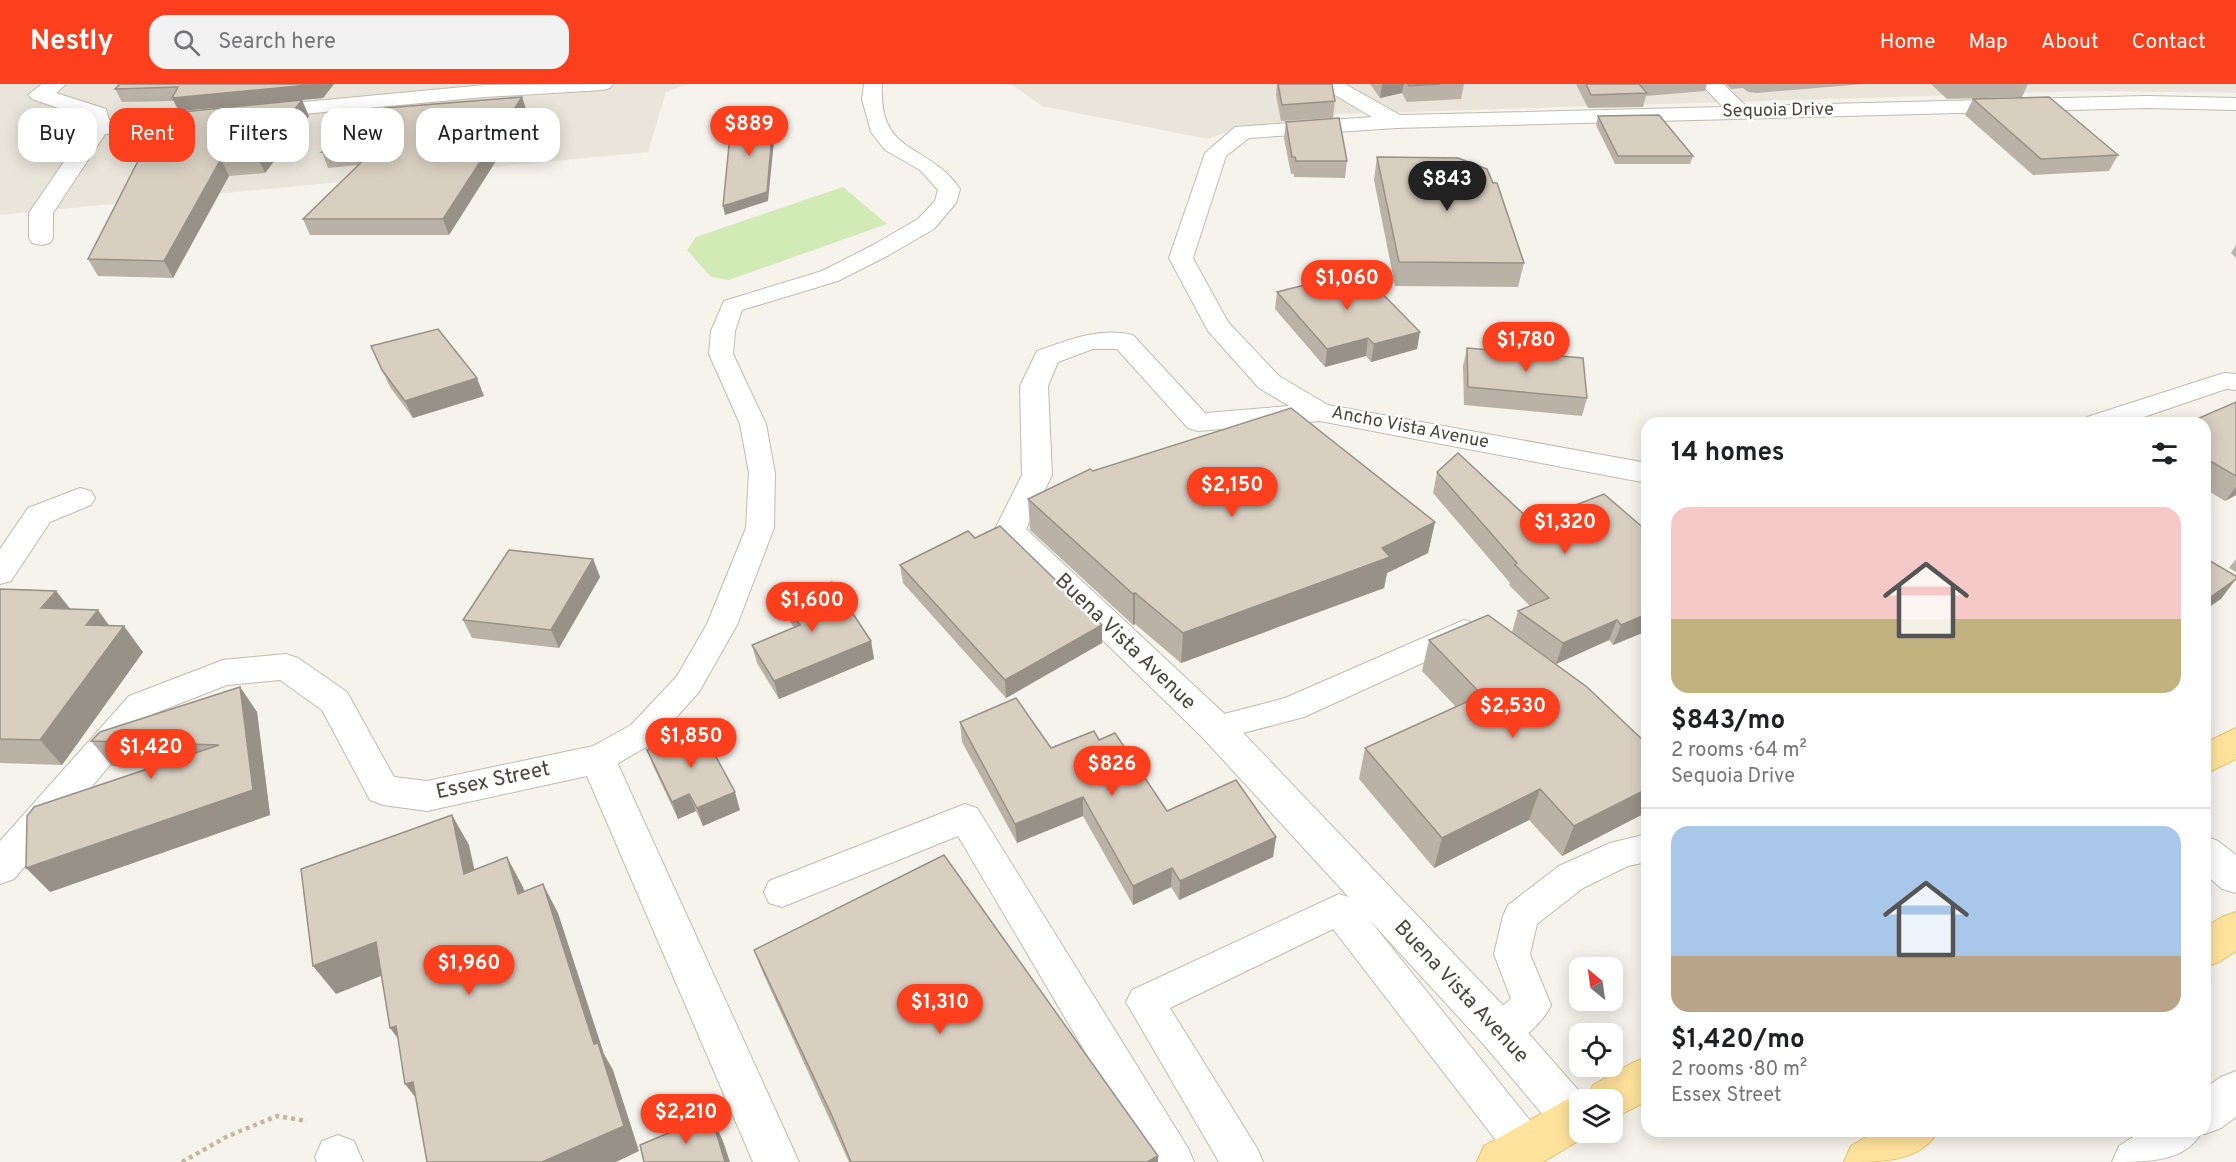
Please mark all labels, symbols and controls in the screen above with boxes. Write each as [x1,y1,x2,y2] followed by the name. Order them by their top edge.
[149,15,569,69] search box
[30,24,113,60] text: Nestly
[170,26,203,59] icon: search
[218,29,336,56] text: Search here
[1880,29,1936,56] text: Home
[1969,29,2008,56] text: Map
[2041,29,2099,56] text: About
[2132,29,2206,56] text: Contact
[1722,99,1834,123] street label: Sequoia Drive
[713,106,785,157] pin: $889
[18,108,97,162] chip: Buy
[109,108,195,162] chip: Rent
[207,108,309,162] chip: Filters
[321,108,404,162] chip: New
[416,108,560,162] chip: Apartment
[724,112,774,138] text: $889
[1411,161,1483,212] pin: $843
[1422,167,1472,193] text: $843
[1298,260,1396,311] pin: $1,060
[1315,266,1379,292] text: $1,060
[1477,322,1575,373] pin: $1,780
[1496,328,1556,354] text: $1,780
[1329,401,1491,455] street label: Ancho Vista Avenue
[1671,437,1785,470] text: 14 homes
[2148,437,2181,470] icon: filters
[1183,467,1281,518] pin: $2,150
[1201,473,1263,499] text: $2,150
[1516,504,1614,555] pin: $1,320
[1534,510,1596,536] text: $1,320
[1872,546,1980,654] icon: home
[1049,568,1201,716] street label: Buena Vista Avenue
[763,582,861,633] pin: $1,600
[780,588,844,614] text: $1,600
[1464,688,1562,739] pin: $2,530
[1480,694,1546,720] text: $2,530
[1671,705,1785,738] text: $843/mo
[642,718,740,769] pin: $1,850
[659,724,723,750] text: $1,850
[102,729,200,780] pin: $1,420
[119,735,183,761] text: $1,420
[1671,738,1807,764] text: 2 rooms · 64 m²
[1076,746,1148,797] pin: $826
[1088,752,1136,778] text: $826
[433,756,553,806] street label: Essex Street
[1671,764,1795,790] text: Sequoia Drive
[1872,865,1980,973] icon: home
[1388,915,1534,1069] street label: Buena Vista Avenue
[420,945,518,996] pin: $1,960
[438,951,500,977] text: $1,960
[1569,957,1623,1011] north arrow
[1569,957,1623,1143] map controls
[891,984,989,1035] pin: $1,310
[911,990,969,1016] text: $1,310
[1569,1023,1623,1077] button: locate
[1671,1024,1805,1057] text: $1,420/mo
[1671,1057,1807,1083] text: 2 rooms · 80 m²
[1671,1083,1781,1109] text: Essex Street
[1569,1089,1623,1143] button: layers
[637,1094,735,1145] pin: $2,210
[655,1100,717,1126] text: $2,210

